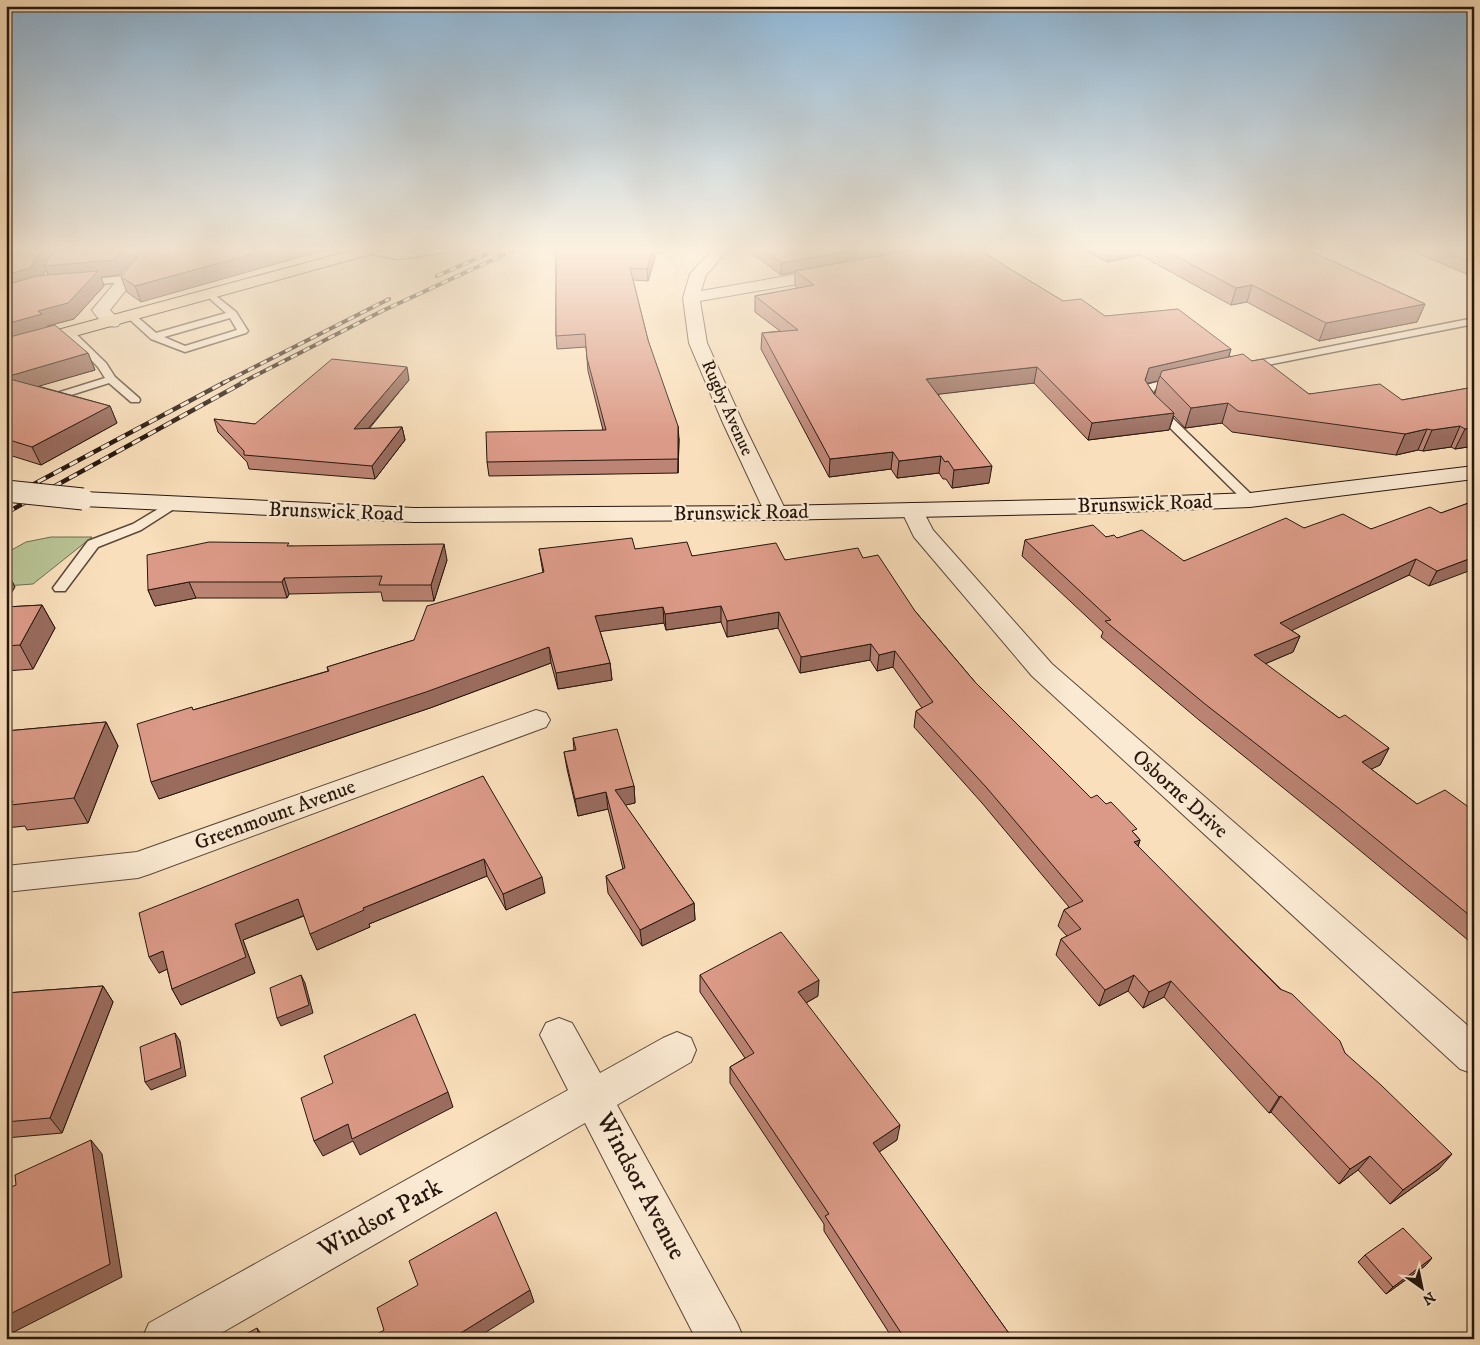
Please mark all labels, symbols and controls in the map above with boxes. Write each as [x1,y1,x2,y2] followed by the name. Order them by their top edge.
[696,357,758,459] street label: Rugby Avenue
[1077,489,1214,519] street label: Brunswick Road
[268,497,405,527] street label: Brunswick Road
[673,499,809,527] street label: Brunswick Road
[1127,744,1234,844] street label: Osborne Drive
[191,774,359,856] street label: Greenmount Avenue
[589,1106,693,1265] street label: Windsor Avenue
[312,1171,448,1265] street label: Windsor Park
[1398,1262,1448,1312] north arrow
[1418,1287,1438,1309] text: N

